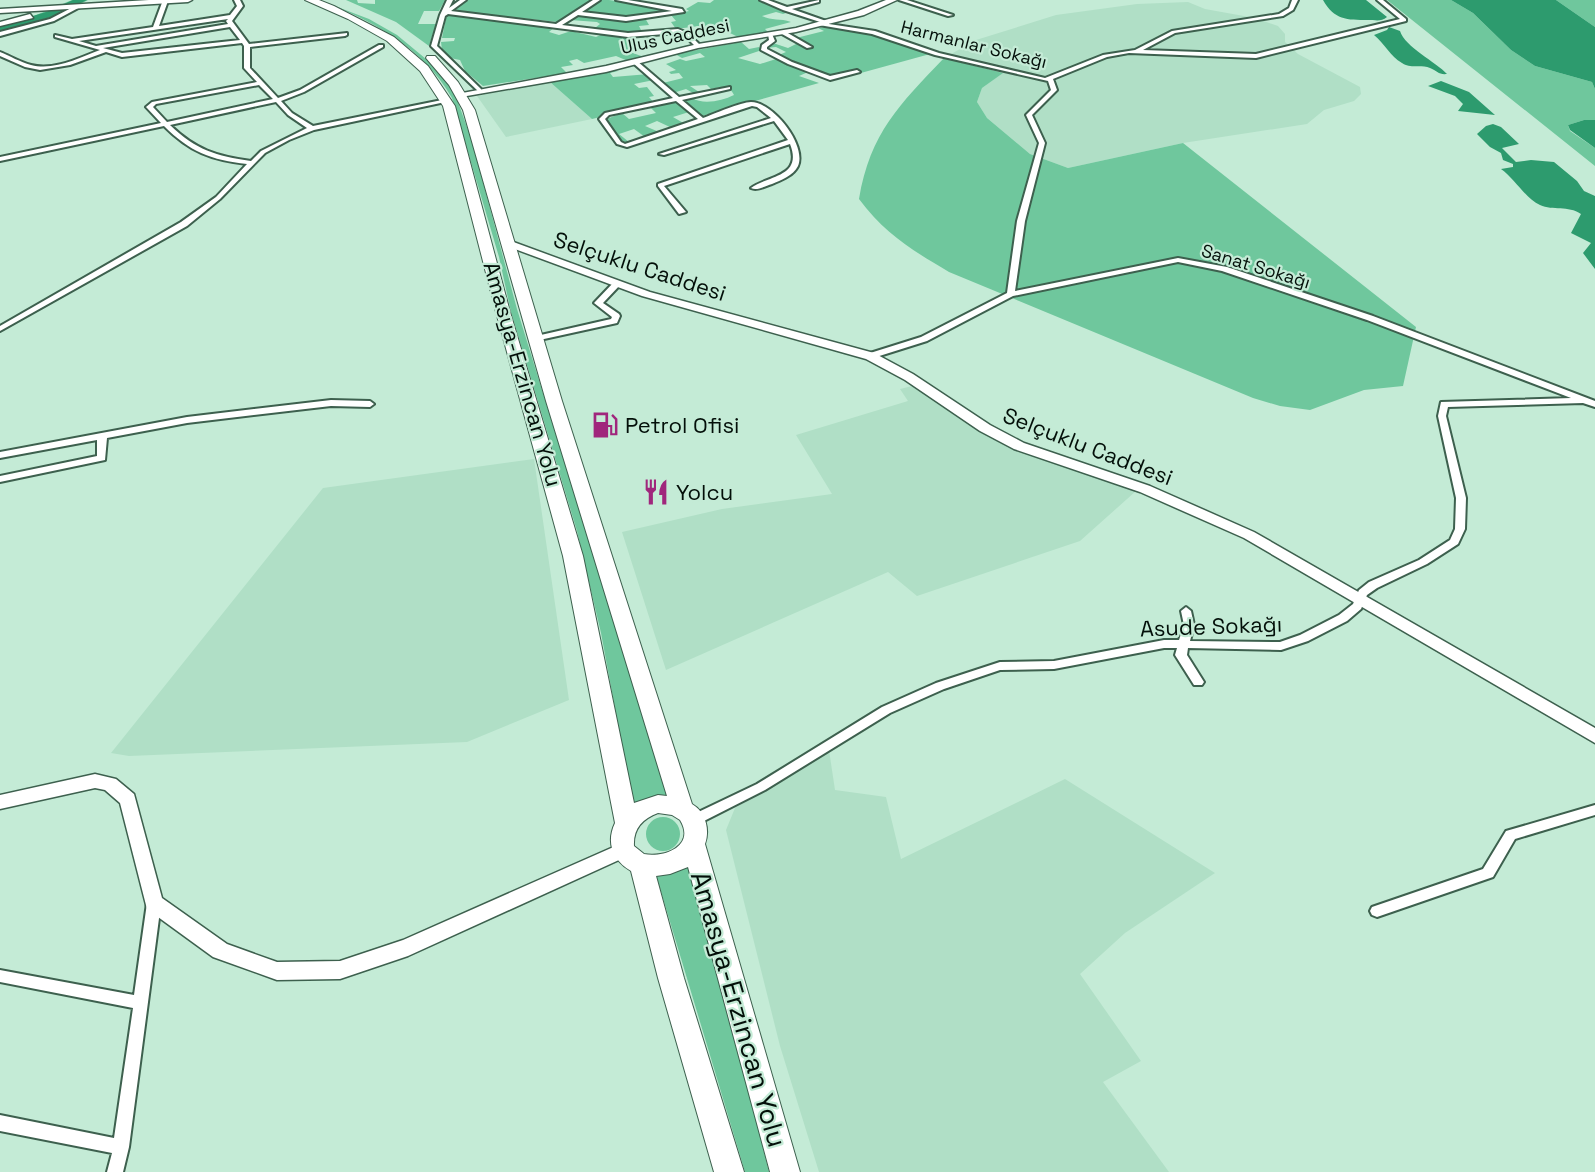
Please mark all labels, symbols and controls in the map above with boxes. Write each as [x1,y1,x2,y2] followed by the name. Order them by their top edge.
[618,13,732,59] street label: Ulus Caddesi
[899,15,1049,73] street label: Harmanlar Sokağı
[550,225,730,307] street label: Selçuklu Caddesi
[1199,239,1313,293] street label: Sanat Sokağı
[477,258,569,490] street label: Amasya-Erzincan Yolu
[999,401,1177,491] street label: Selçuklu Caddesi
[590,410,620,440] fuel station icon: Petrol Ofisi
[625,411,739,439] place label: Petrol Ofisi
[641,477,671,507] restaurant icon: Yolcu
[676,478,733,506] place label: Yolcu
[1139,610,1283,642] street label: Asude Sokağı
[683,867,795,1151] street label: Amasya-Erzincan Yolu

